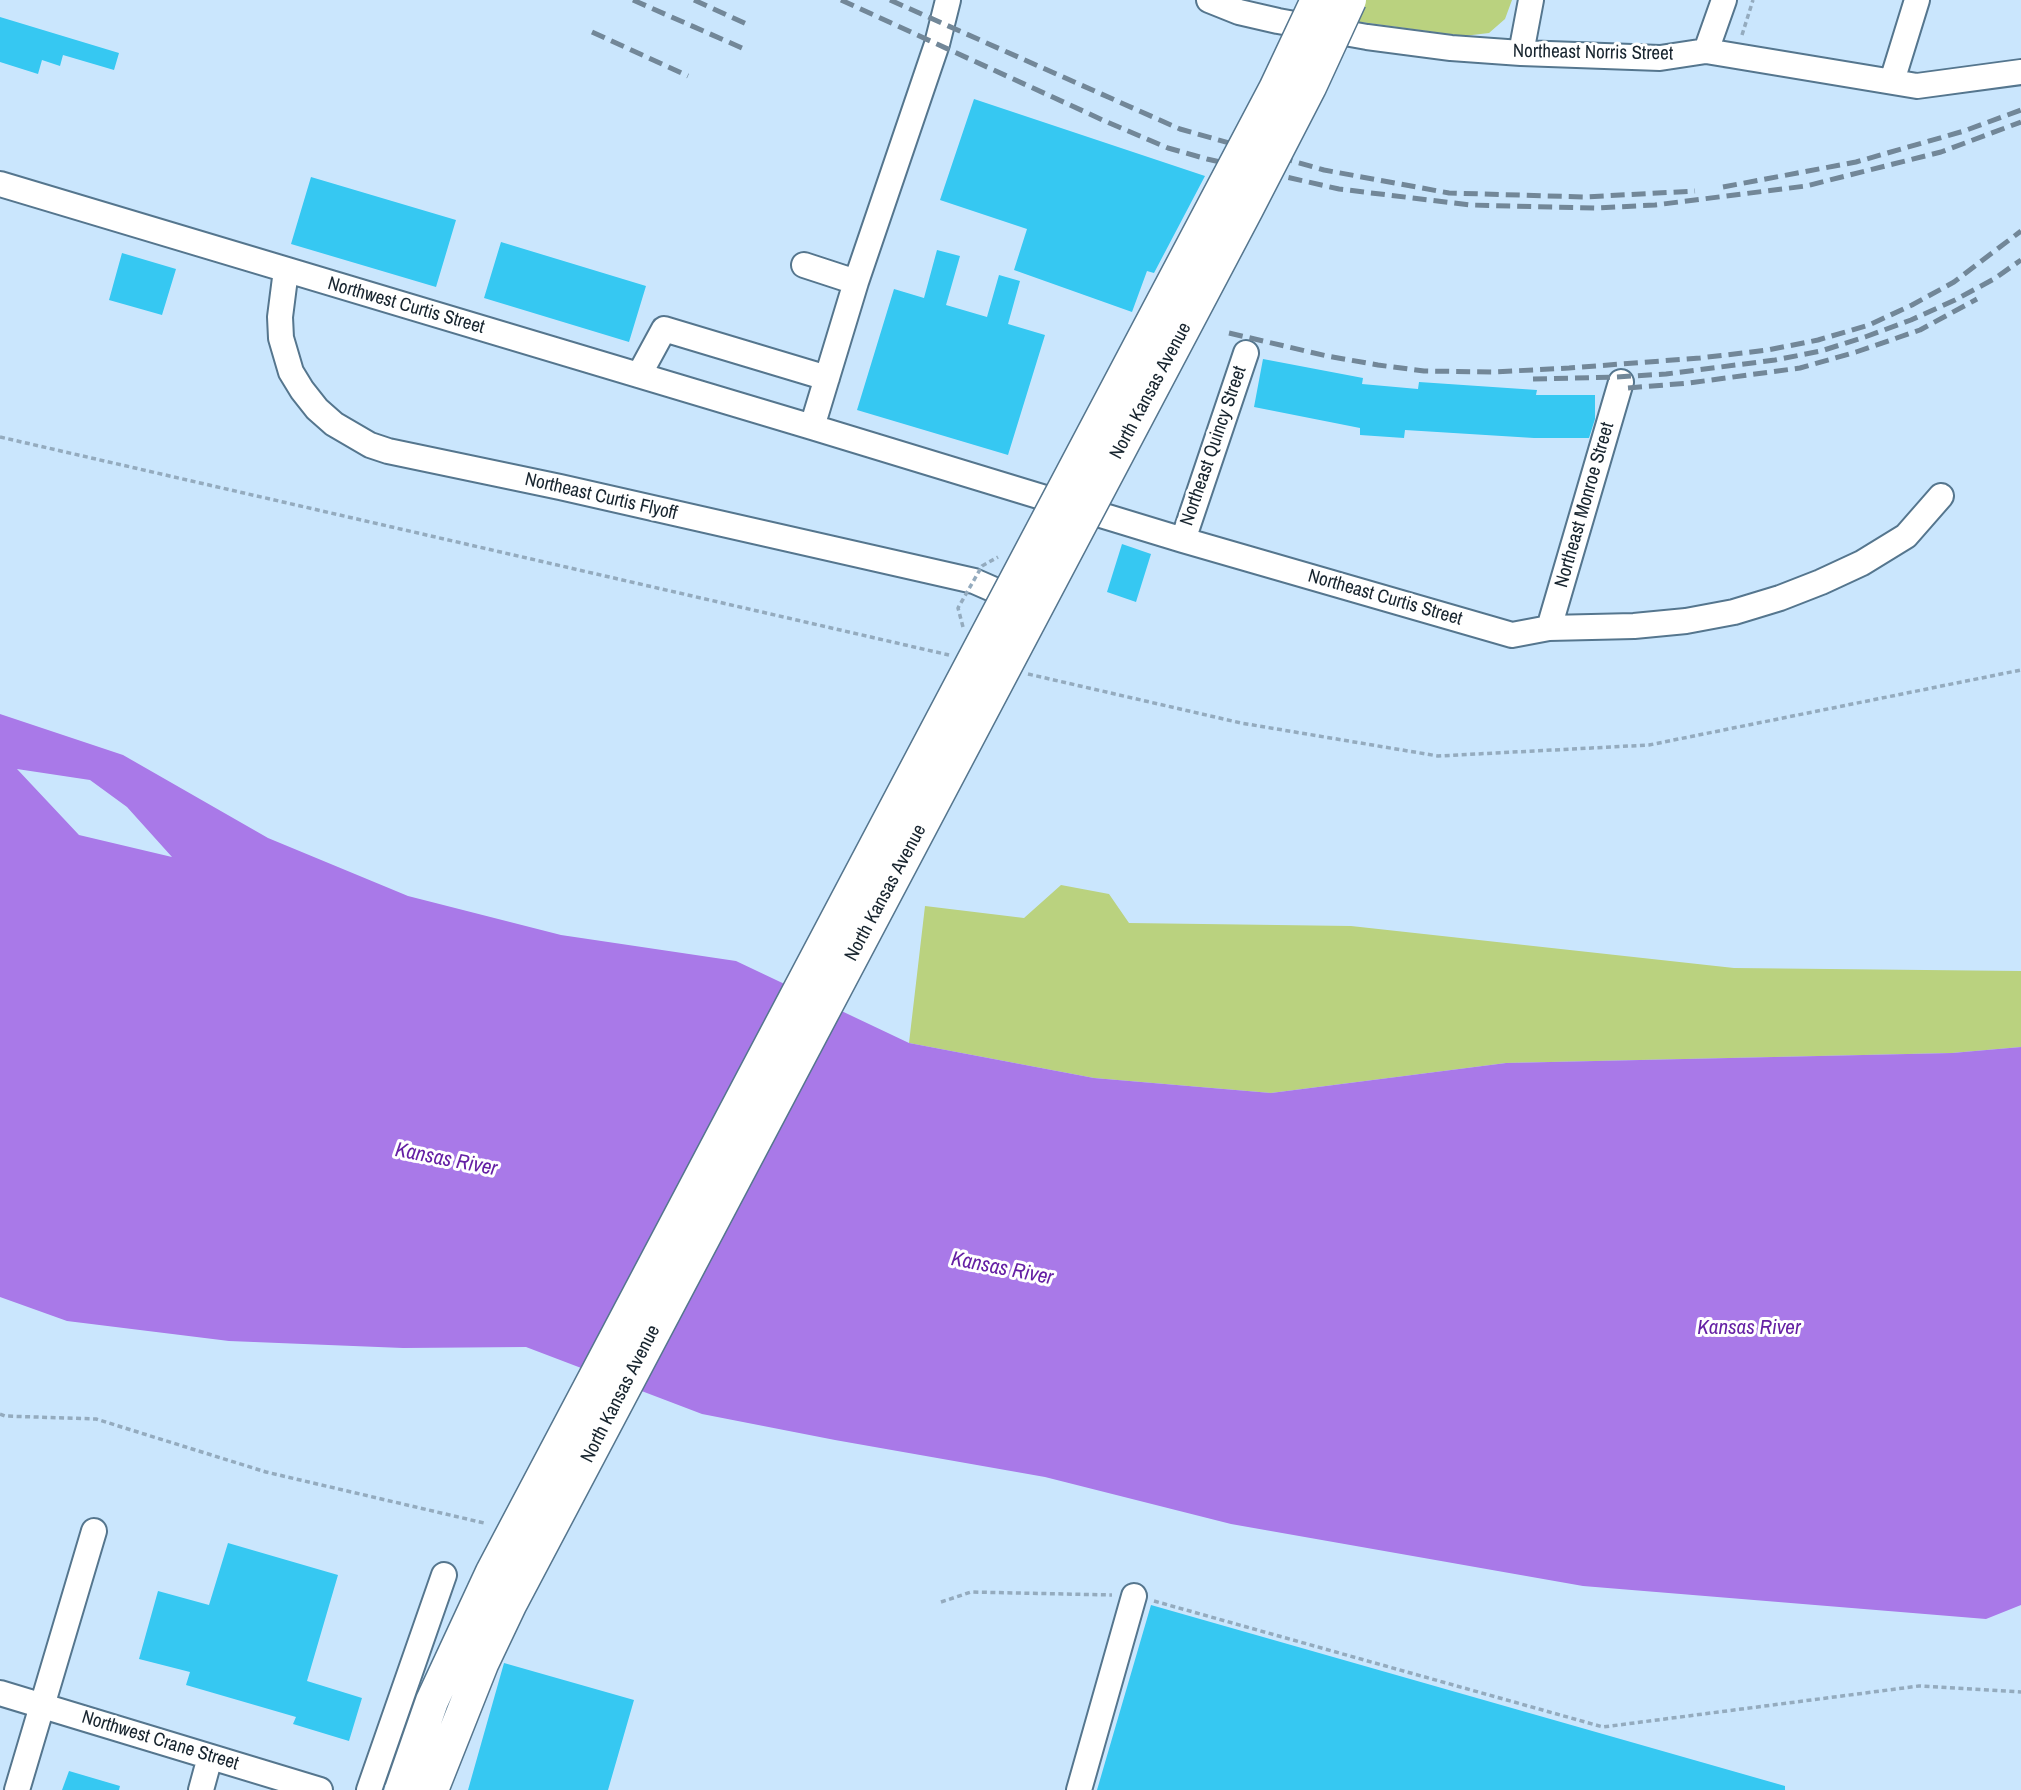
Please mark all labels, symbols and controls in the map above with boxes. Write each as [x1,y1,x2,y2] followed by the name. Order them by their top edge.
[1513,40,1673,66] street label: Northeast Norris Street
[325,273,487,339] street label: Northwest Curtis Street
[1105,319,1197,463] street label: North Kansas Avenue
[1176,363,1252,529] street label: Northeast Quincy Street
[1551,420,1619,590] street label: Northeast Monroe Street
[523,468,679,526] street label: Northeast Curtis Flyoff
[1305,565,1465,631] street label: Northeast Curtis Street
[840,821,932,965] street label: North Kansas Avenue
[393,1138,499,1182] water label: Kansas River
[949,1247,1055,1291] water label: Kansas River
[1697,1315,1801,1341] water label: Kansas River
[576,1321,666,1467] street label: North Kansas Avenue
[79,1706,241,1776] street label: Northwest Crane Street

